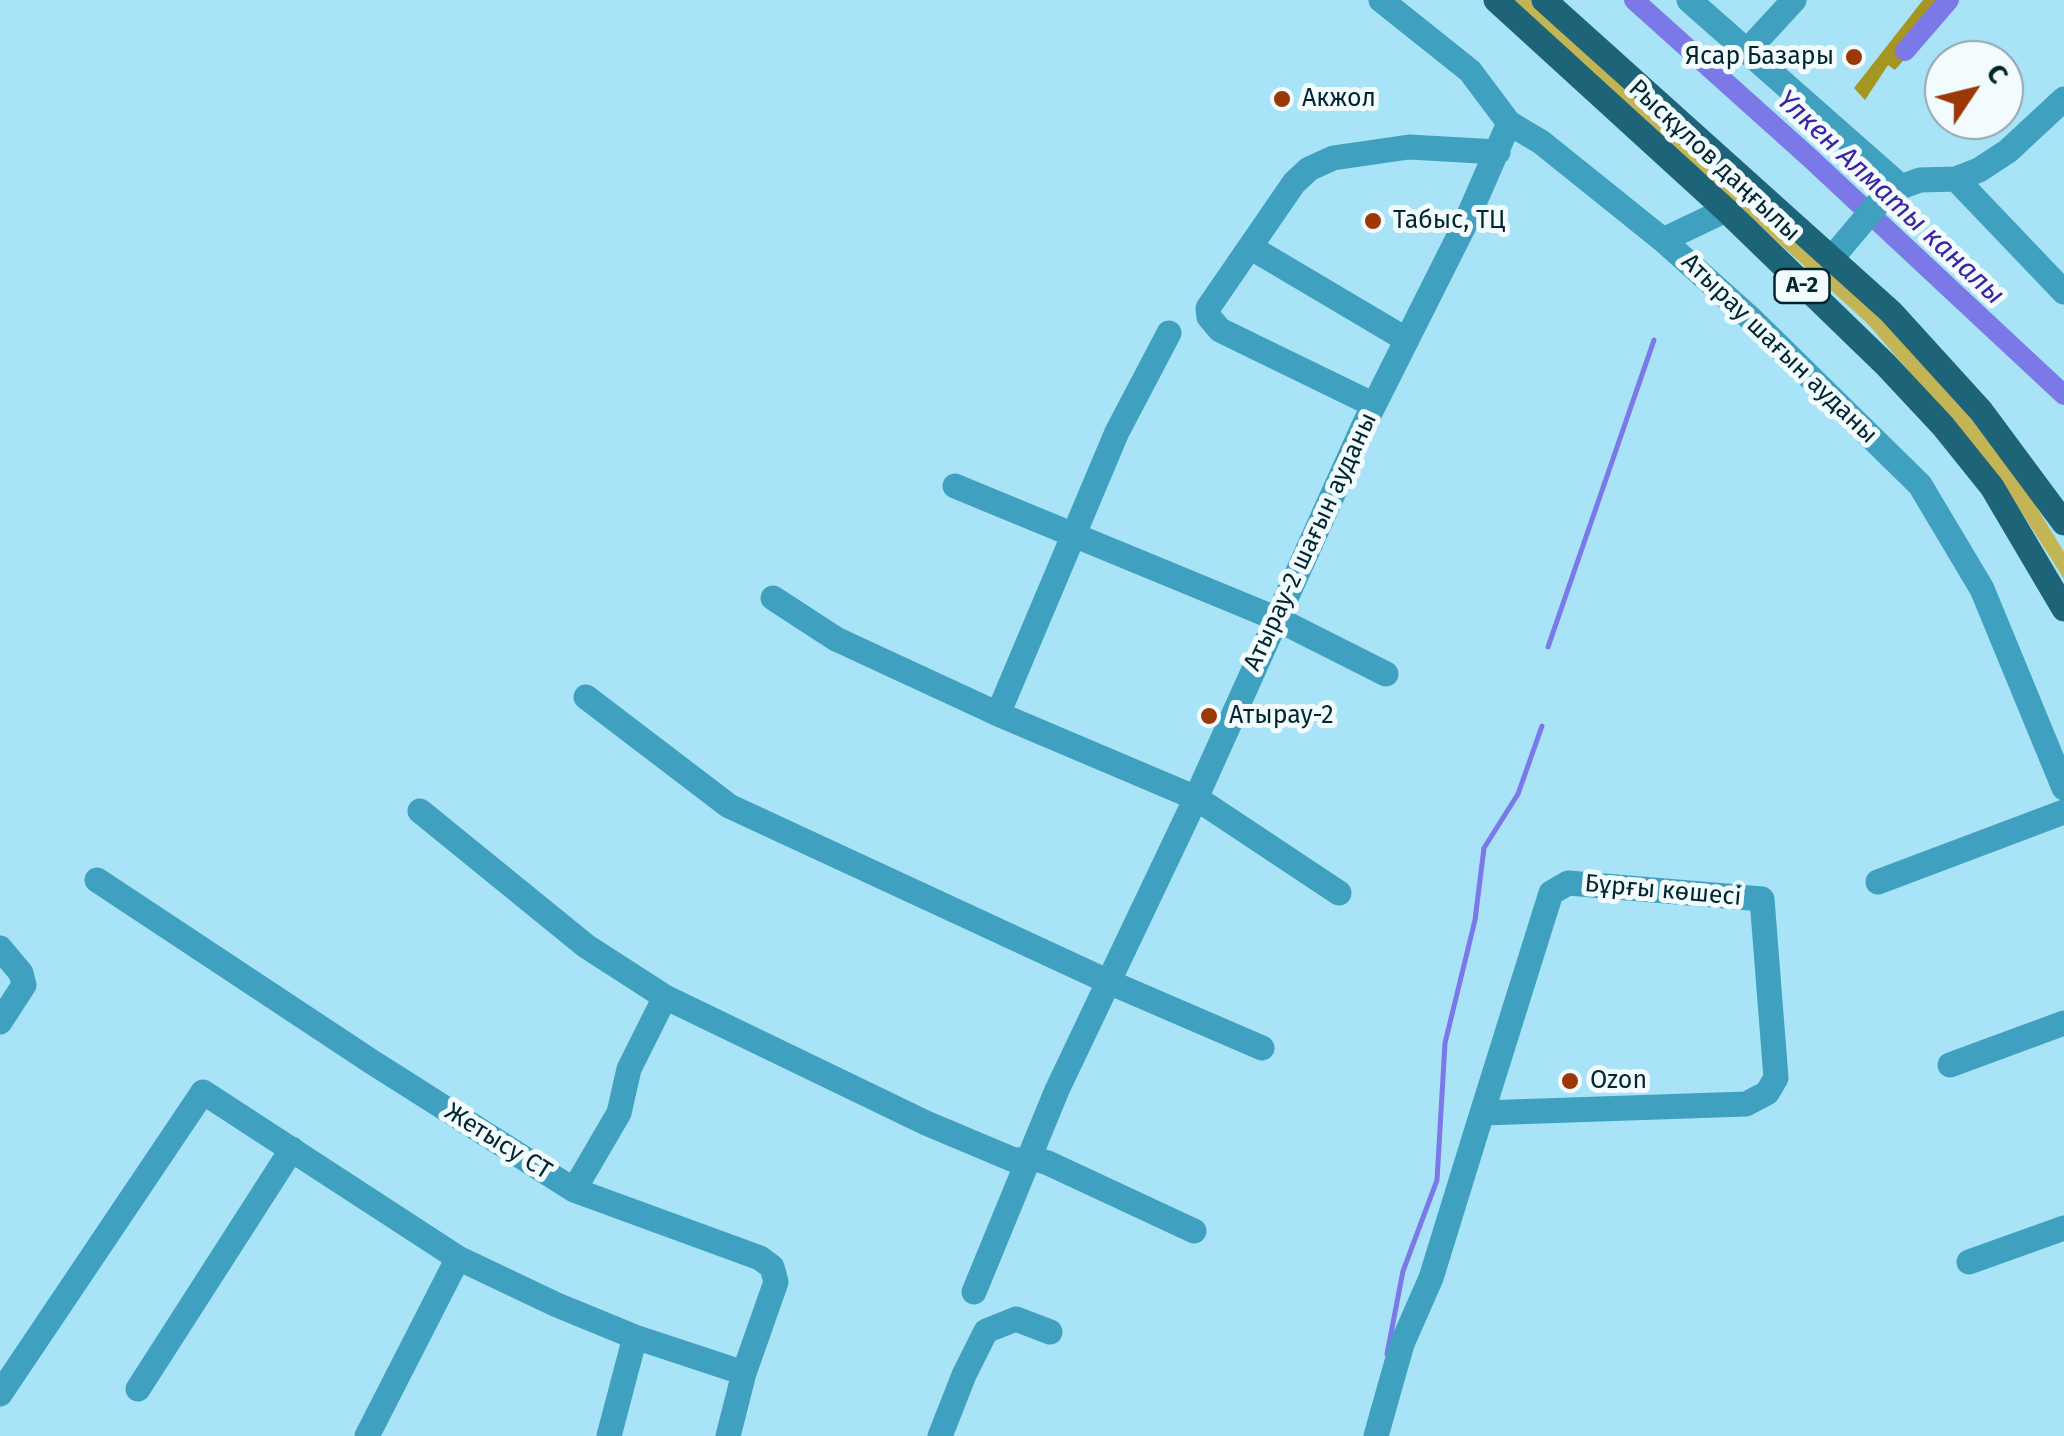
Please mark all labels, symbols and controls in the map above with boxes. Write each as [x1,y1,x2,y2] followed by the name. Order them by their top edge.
[1924,40,2024,140] north arrow
[1685,42,1834,72] place label: Ясар Базары
[1843,46,1865,68] marker: Ясар Базары
[1979,58,2015,90] text: С
[1622,74,1806,248] street label: Рысқұлов даңғылы
[1302,84,1376,114] place label: Акжол
[1769,84,2011,312] water label: Үлкен Алматы каналы
[1271,88,1293,110] marker: Акжол
[1393,206,1505,236] place label: Табыс, ТЦ
[1362,210,1384,232] marker: Табыс, ТЦ
[1675,248,1883,450] street label: Атырау шағын ауданы
[1774,269,1830,303] road number: A-2
[1238,408,1384,676] street label: Атырау-2 шағын ауданы
[1229,701,1333,731] place label: Атырау-2
[1198,705,1220,727] marker: Атырау-2
[1583,869,1743,913] street label: Бұрғы көшесі
[1590,1066,1647,1096] place label: Ozon
[1559,1070,1581,1092] marker: Ozon
[439,1097,557,1187] street label: Жетысу СТ

